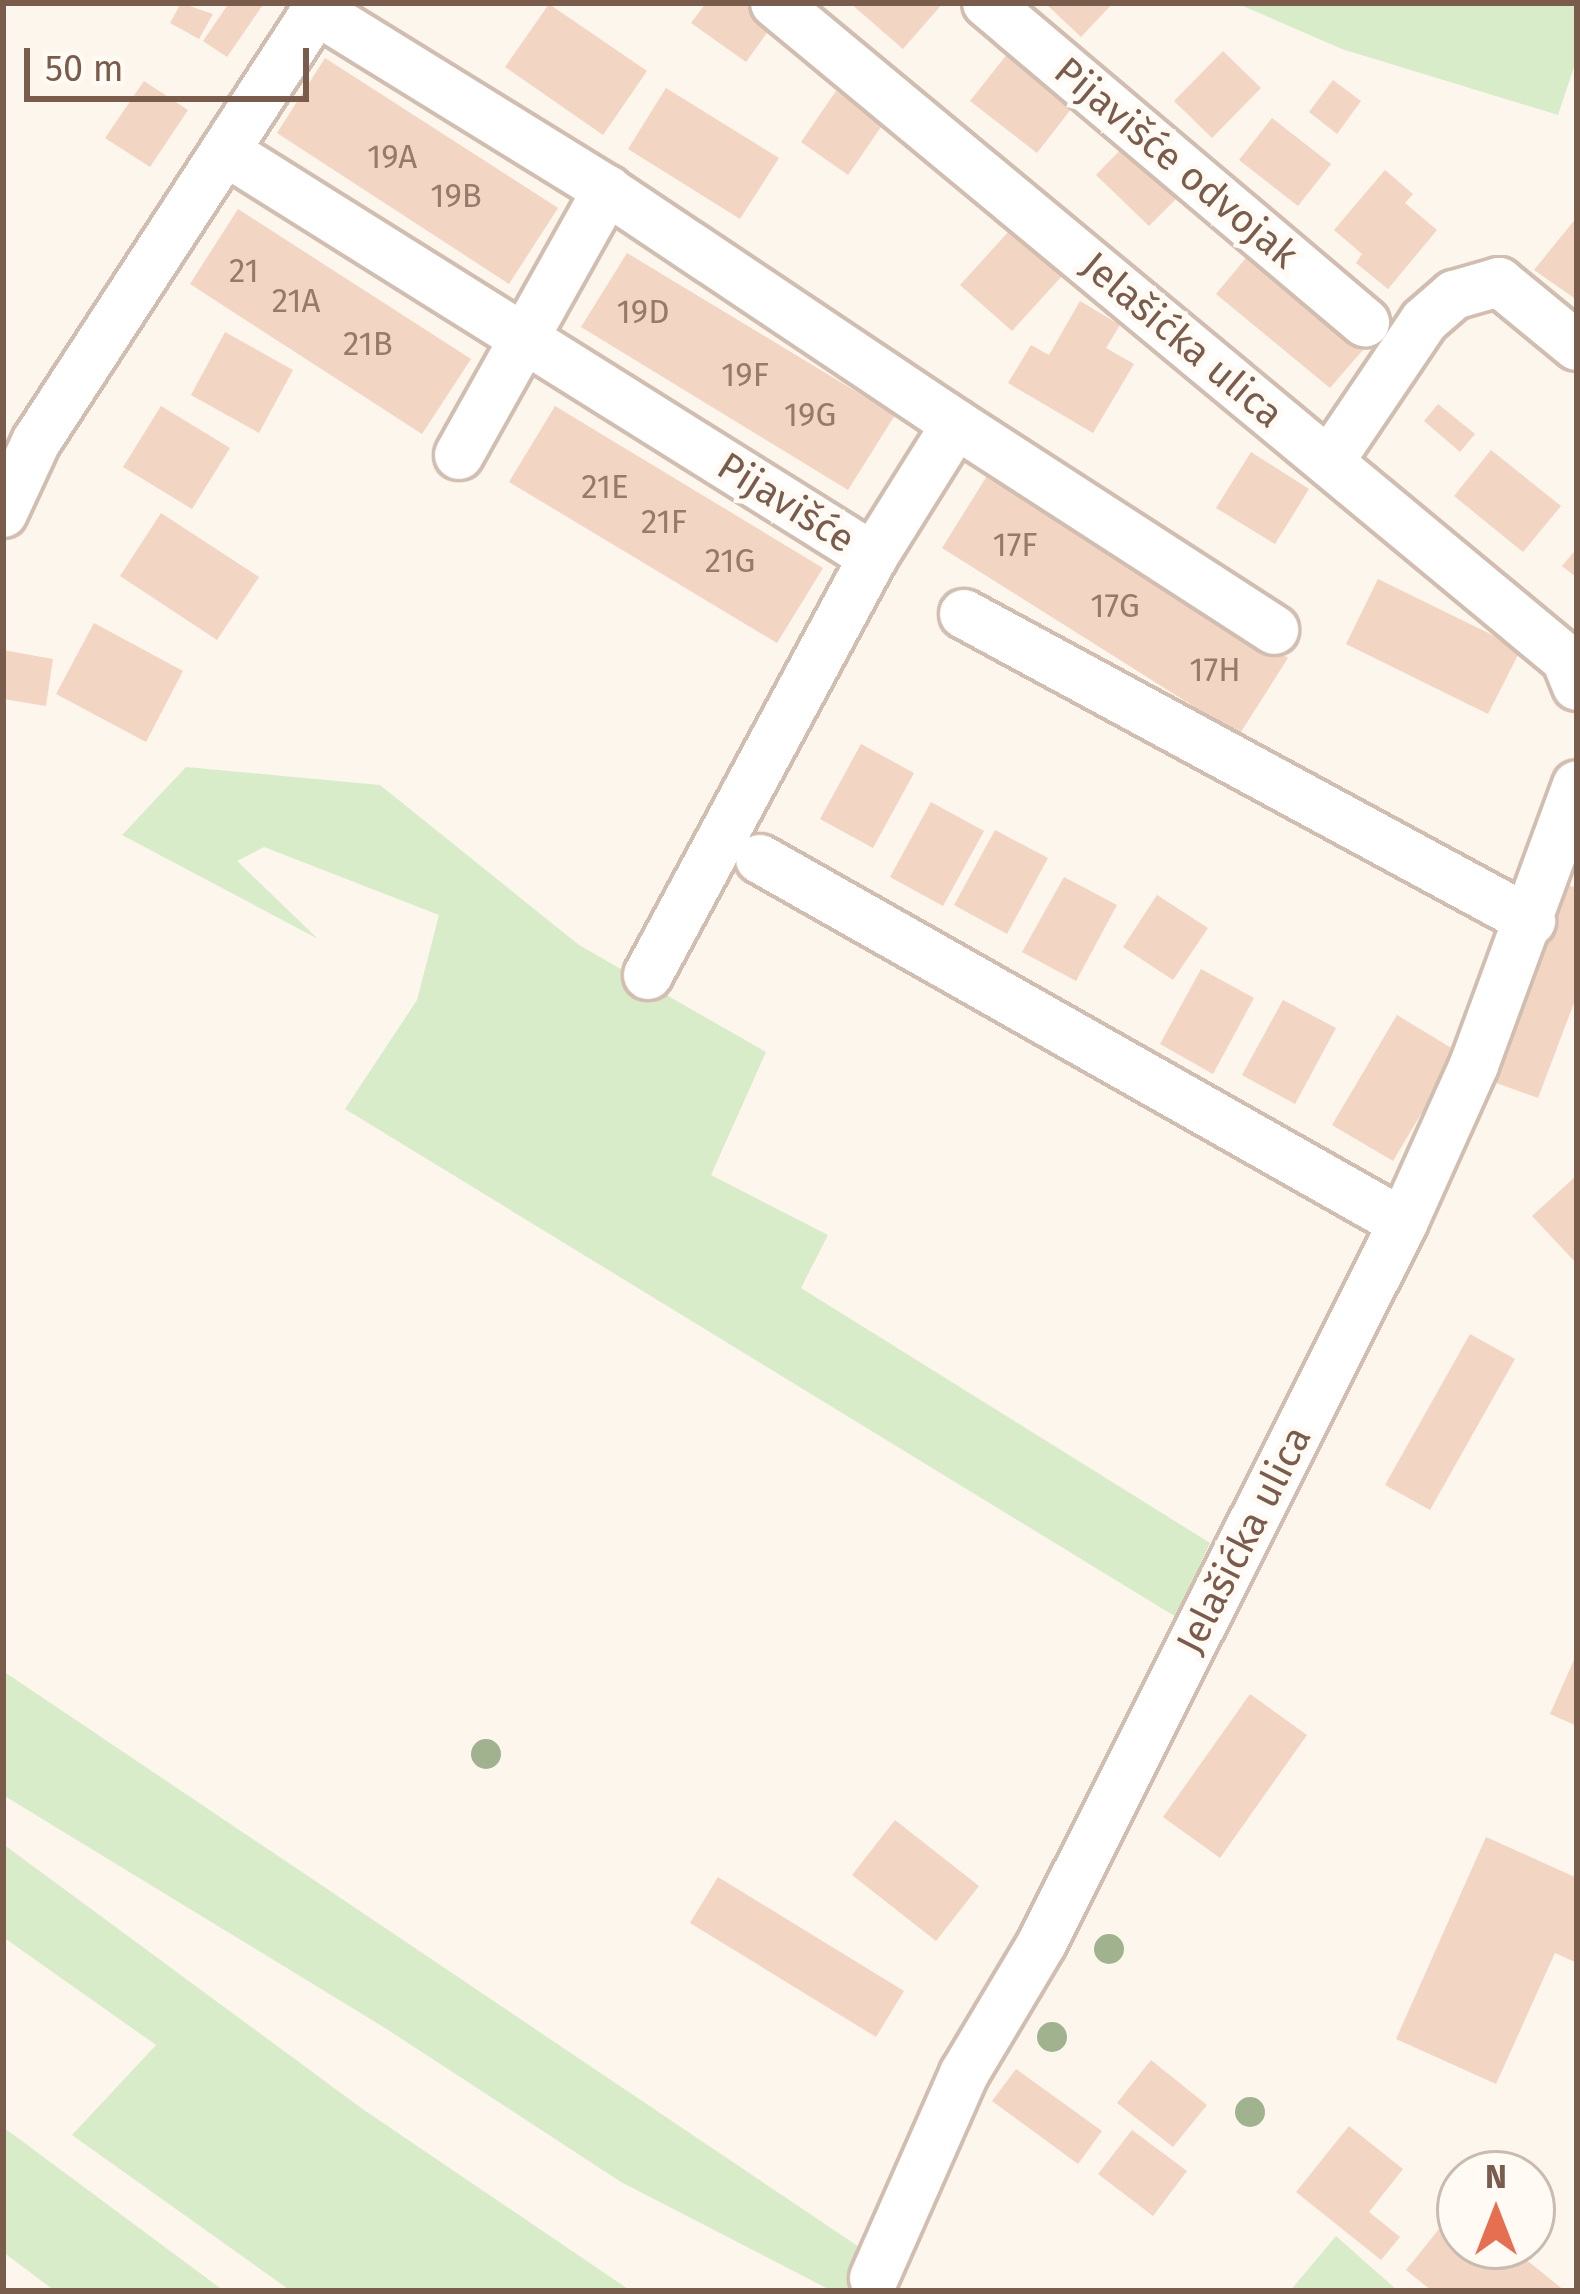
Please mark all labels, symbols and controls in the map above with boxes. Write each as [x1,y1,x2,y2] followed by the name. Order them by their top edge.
[30,24,315,98] scale bar
[45,47,124,91] text: 50 m
[1045,48,1307,278] street label: Pijavišće odvojak
[367,138,417,178] house number: 19A
[430,177,482,217] house number: 19B
[1072,242,1292,438] street label: Jelašićka ulica
[229,252,259,292] house number: 21
[272,282,320,322] house number: 21A
[617,293,669,333] house number: 19D
[343,325,393,365] house number: 21B
[721,356,769,396] house number: 19F
[784,396,836,436] house number: 19G
[709,443,863,563] street label: Pijavišće
[581,468,629,508] house number: 21E
[641,503,687,543] house number: 21F
[992,526,1038,566] house number: 17F
[705,542,755,582] house number: 21G
[1090,587,1140,627] house number: 17G
[1189,651,1241,691] house number: 17H
[1167,1419,1321,1661] street label: Jelašićka ulica
[1436,2150,1556,2270] north arrow
[1485,2157,1507,2197] text: N

